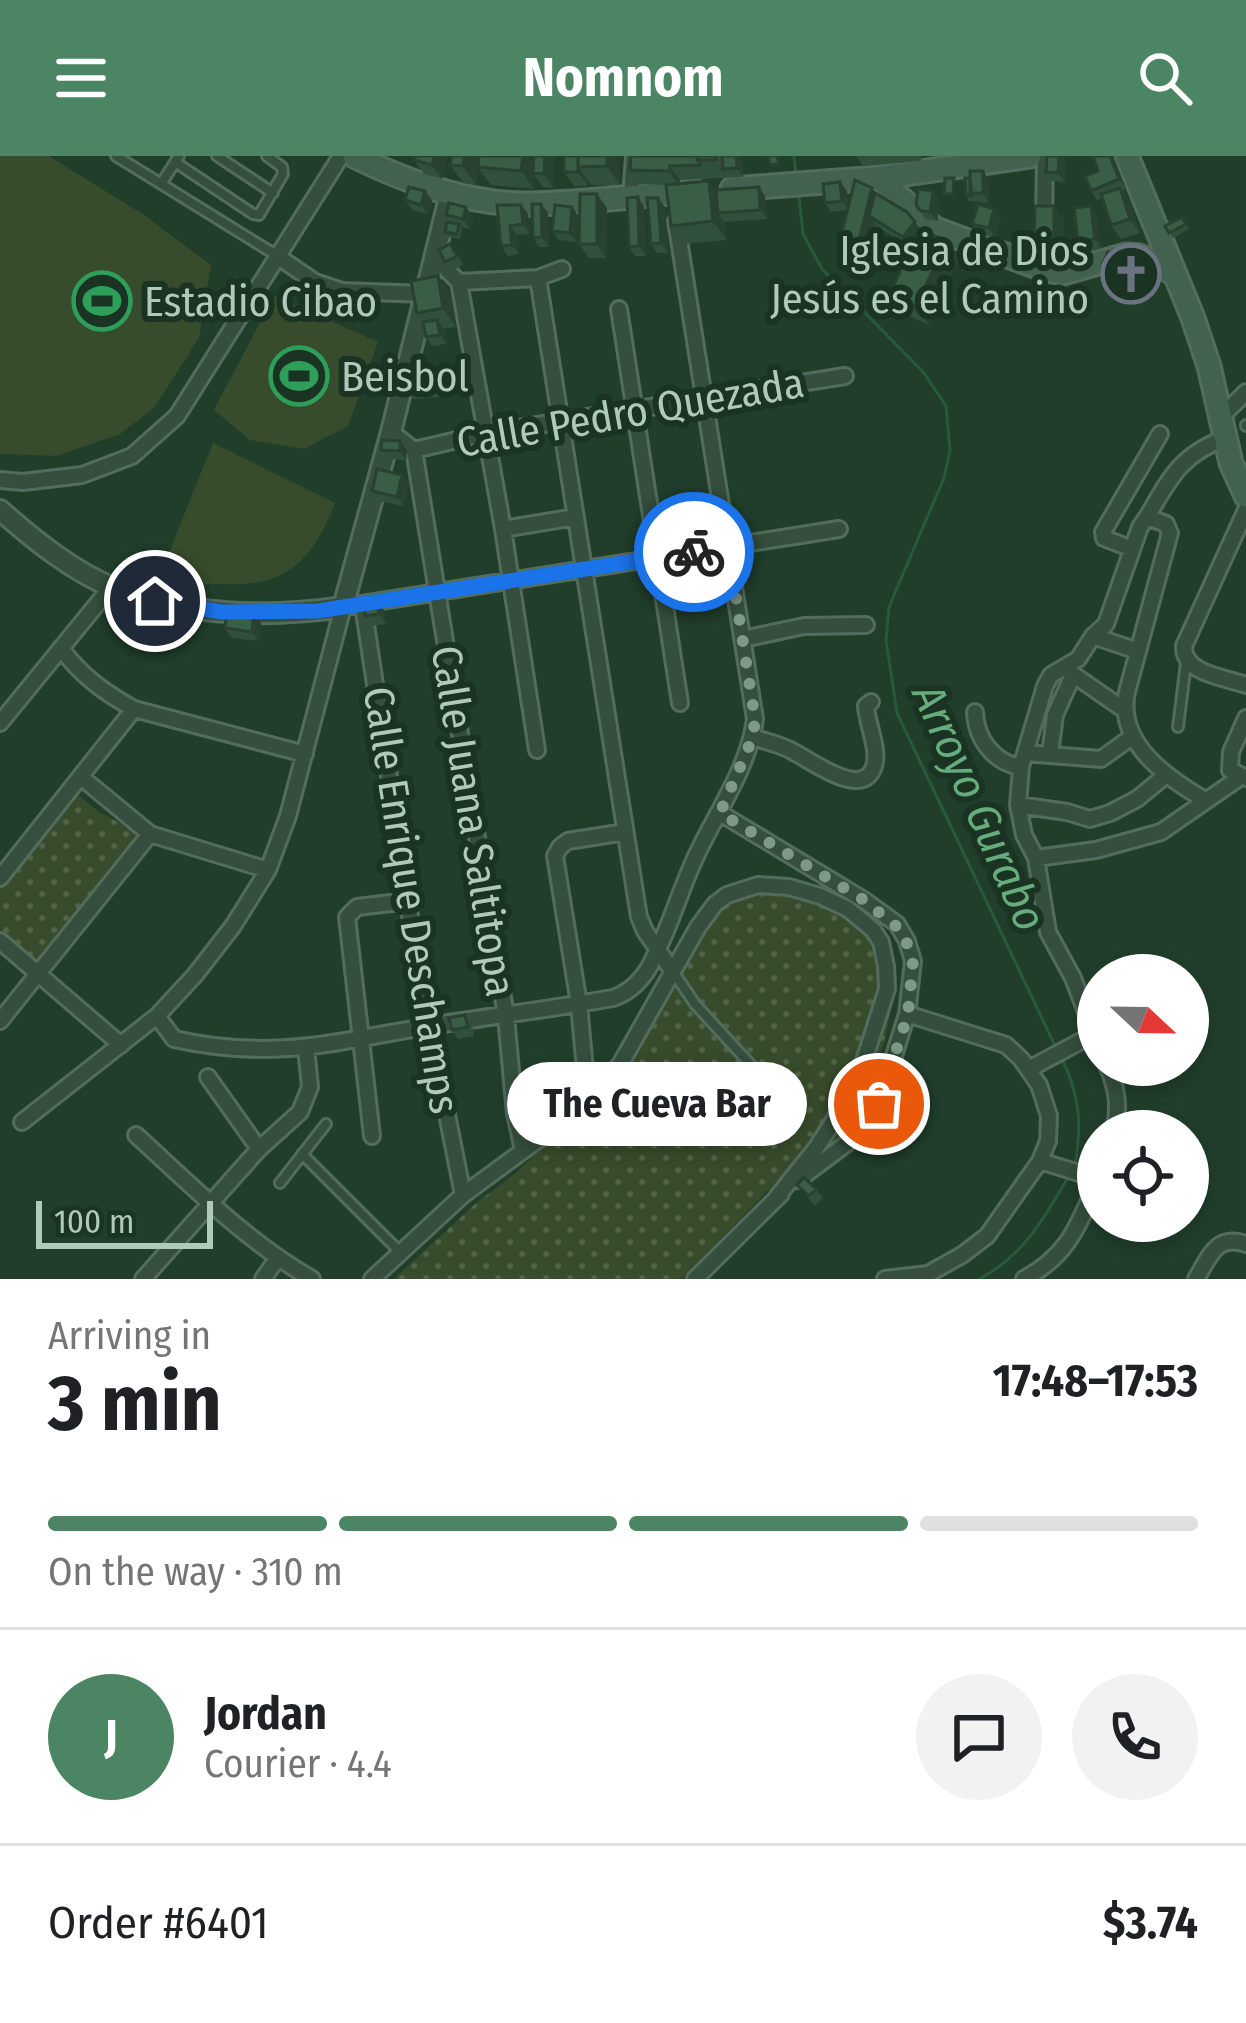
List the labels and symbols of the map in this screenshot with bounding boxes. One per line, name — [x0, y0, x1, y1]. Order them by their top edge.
place label: Iglesia de Dios Jesús es el Camino — [770, 226, 1089, 324]
church icon: Iglesia de Dios Jesús es el Camino — [1100, 243, 1162, 305]
sports icon: Estadio Cibao — [71, 270, 133, 332]
place label: Estadio Cibao — [144, 277, 377, 327]
sports icon: Beisbol — [268, 345, 330, 407]
place label: Beisbol — [341, 352, 469, 402]
street label: Calle Pedro Quezada — [453, 358, 808, 468]
courier — [634, 492, 754, 612]
pin — [104, 550, 206, 652]
street label: Calle Juana Saltitopa — [421, 642, 525, 1000]
water label: Arroyo Gurabo — [900, 674, 1058, 939]
street label: Calle Enrique Deschamps — [353, 683, 469, 1117]
north arrow — [1077, 954, 1209, 1086]
pin — [828, 1053, 930, 1155]
callout: The Cueva Bar — [507, 1062, 807, 1146]
scale bar — [36, 1195, 213, 1248]

